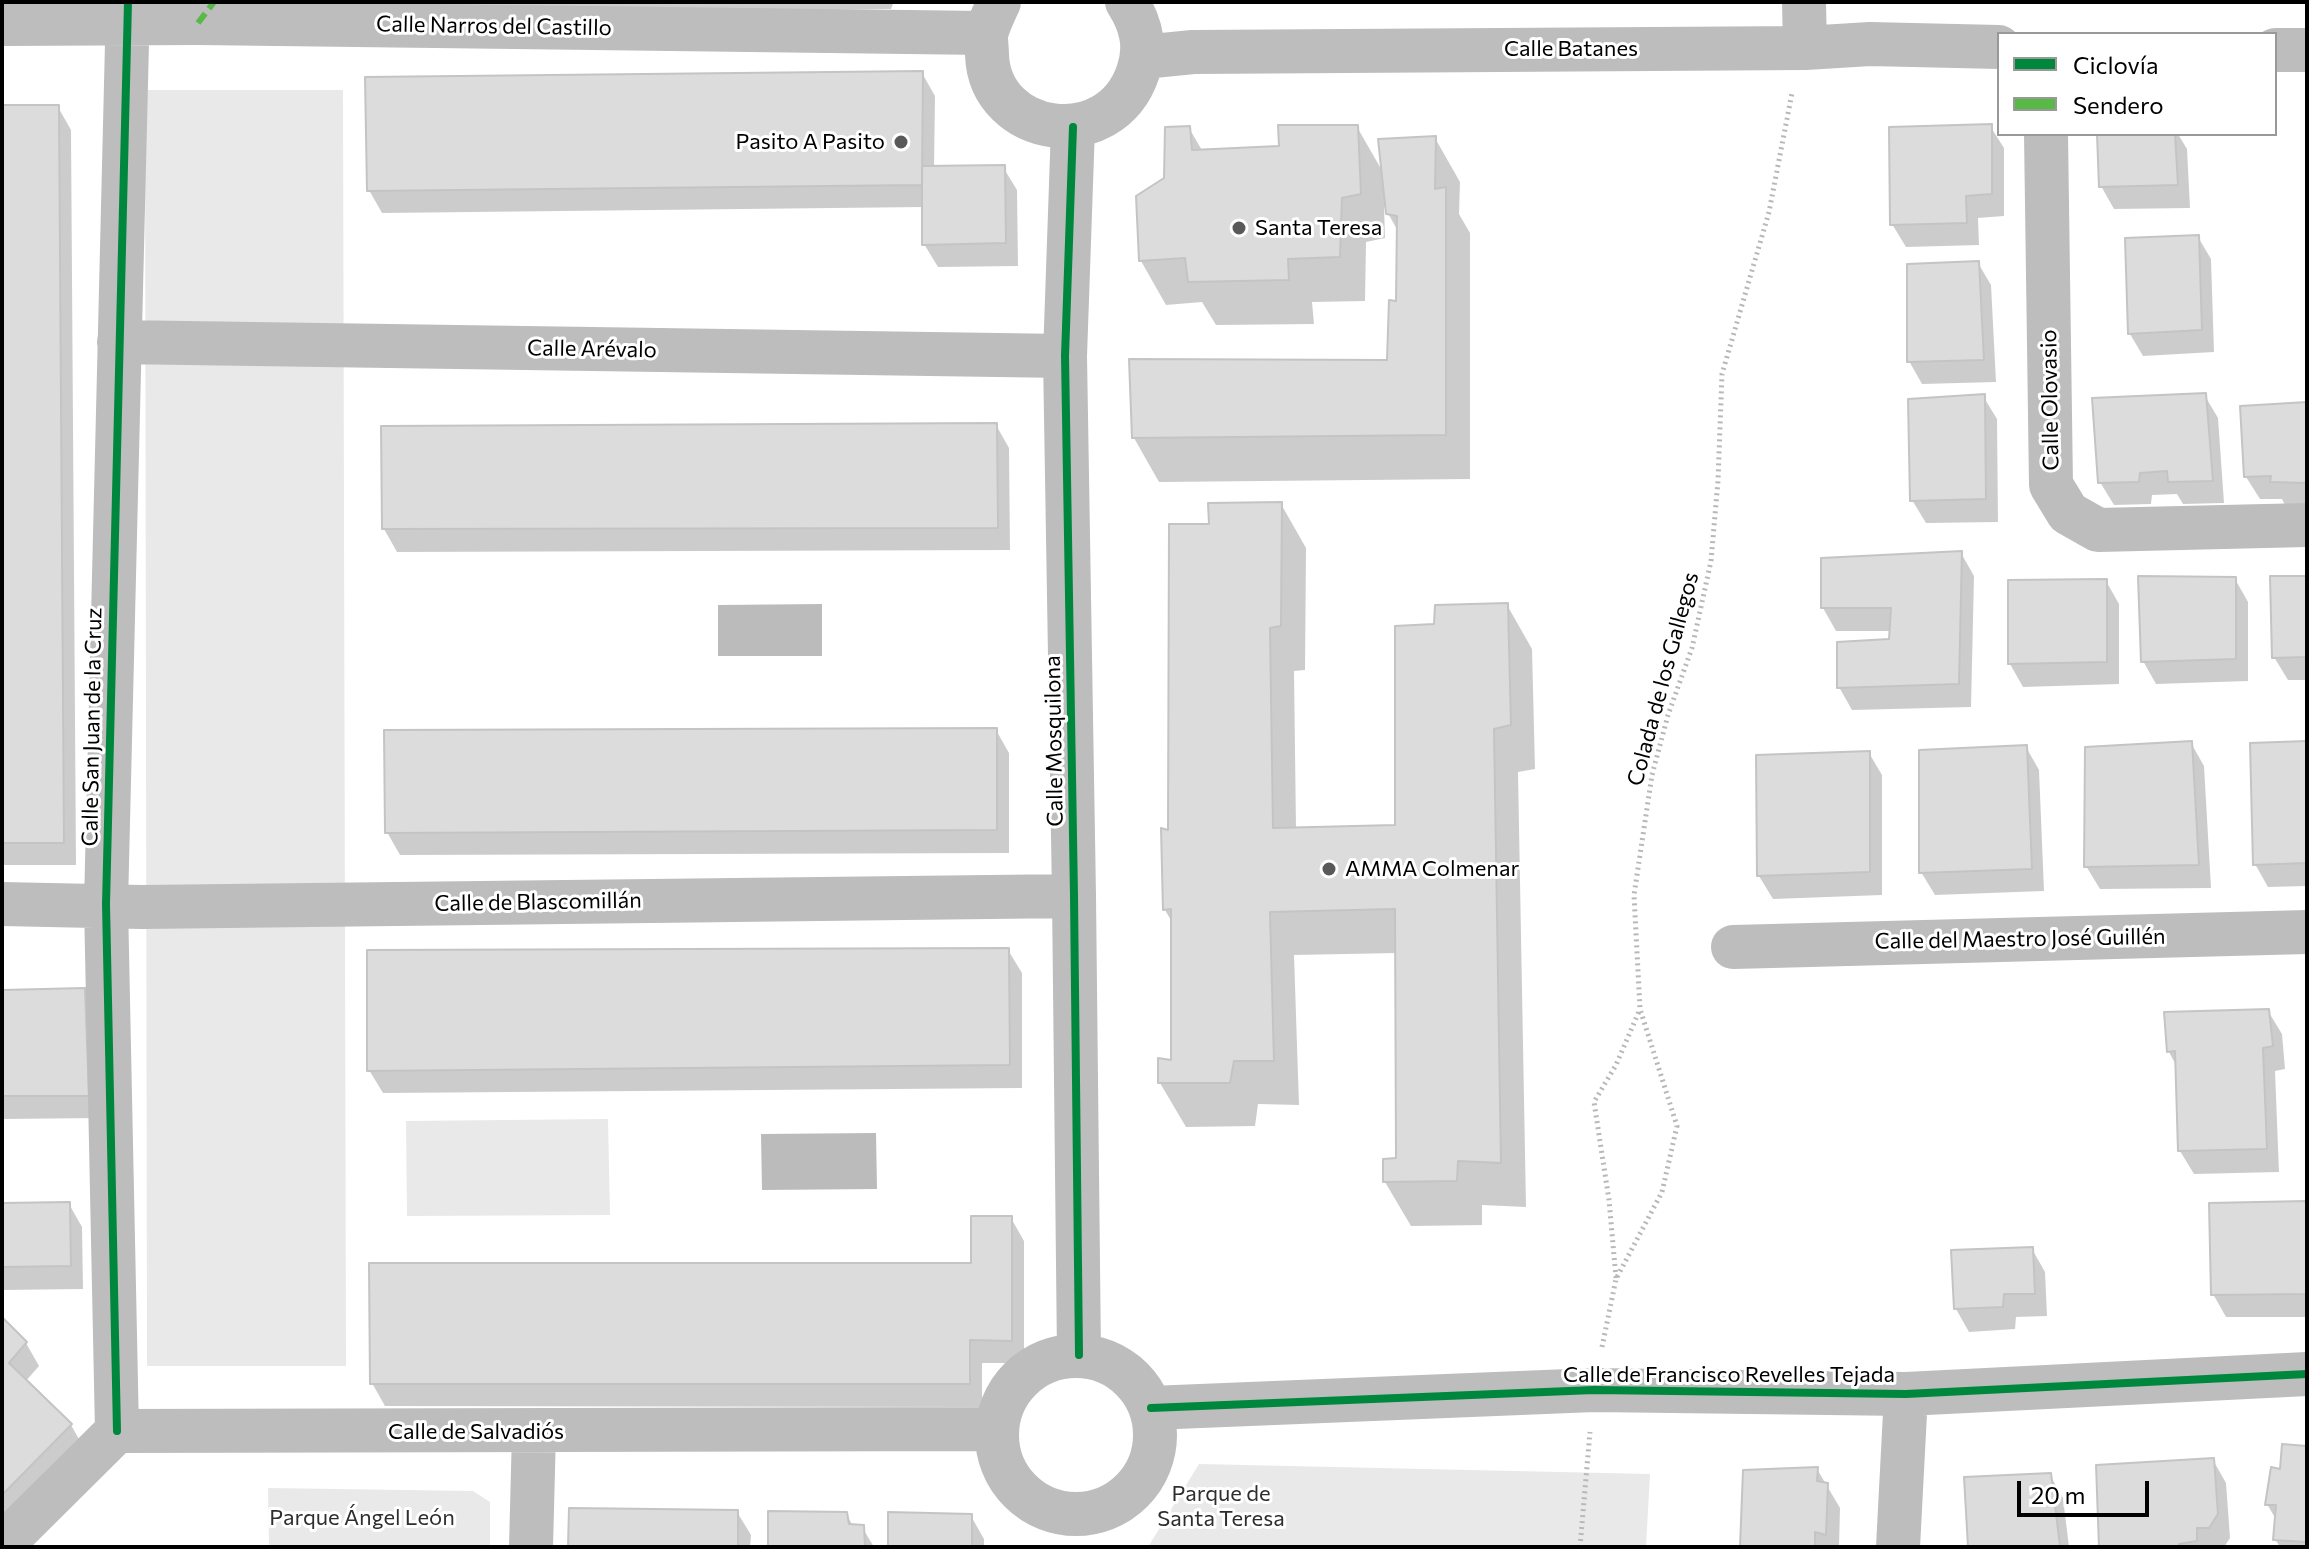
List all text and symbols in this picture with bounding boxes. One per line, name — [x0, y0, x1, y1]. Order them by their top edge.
street label: Calle Narros del Castillo — [376, 11, 612, 41]
legend — [1997, 32, 2277, 136]
street label: Calle Batanes — [1504, 36, 1638, 62]
text: Ciclovía — [2073, 50, 2159, 79]
text: Sendero — [2073, 90, 2164, 119]
place label: Pasito A Pasito — [735, 129, 885, 155]
marker: Pasito A Pasito — [892, 133, 910, 151]
place label: Santa Teresa — [1255, 215, 1382, 241]
marker: Santa Teresa — [1230, 219, 1248, 237]
street label: Calle Olovasio — [2036, 329, 2064, 471]
street label: Calle Arévalo — [527, 335, 657, 363]
street label: Colada de los Gallegos — [1622, 569, 1704, 789]
street label: Calle San Juan de la Cruz — [77, 607, 107, 847]
street label: Calle Mosquilona — [1039, 655, 1069, 827]
place label: AMMA Colmenar — [1345, 856, 1519, 882]
marker: AMMA Colmenar — [1320, 860, 1338, 878]
street label: Calle de Blascomillán — [434, 887, 642, 917]
street label: Calle del Maestro José Guillén — [1874, 923, 2166, 955]
street label: Calle de Francisco Revelles Tejada — [1563, 1362, 1895, 1388]
street label: Calle de Salvadiós — [388, 1419, 564, 1445]
scale bar — [2021, 1465, 2153, 1515]
text: 20 m — [2031, 1480, 2085, 1509]
park label: Parque de Santa Teresa — [1157, 1481, 1285, 1532]
park label: Parque Ángel León — [269, 1505, 455, 1531]

